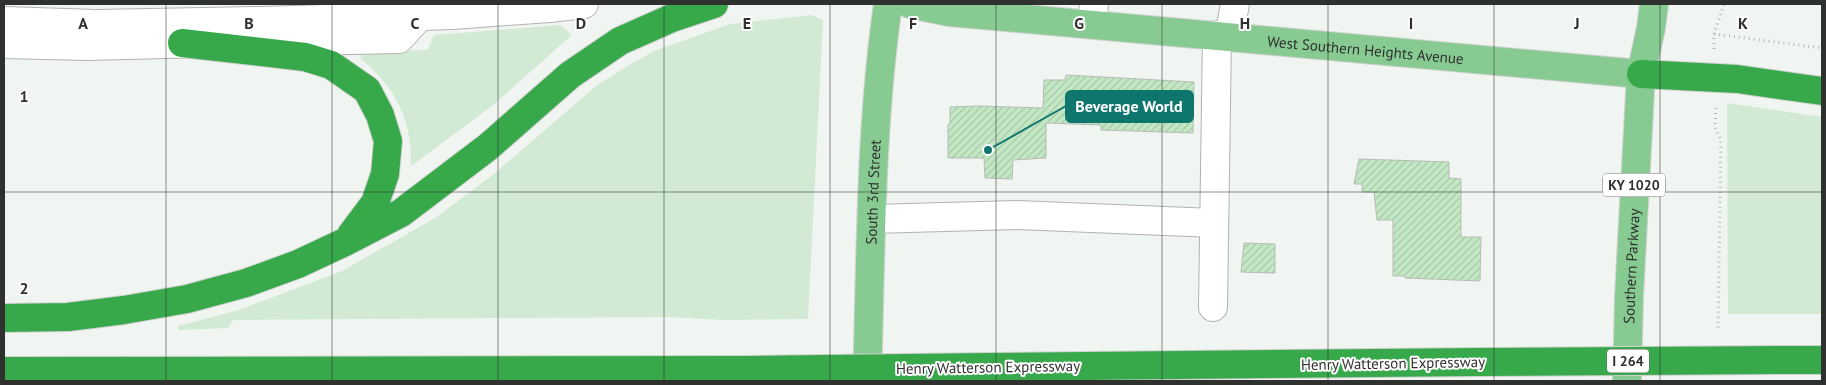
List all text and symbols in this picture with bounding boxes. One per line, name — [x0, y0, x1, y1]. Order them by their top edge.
text: A — [78, 13, 88, 33]
text: B — [244, 13, 254, 33]
text: C — [411, 13, 420, 33]
text: D — [576, 13, 586, 33]
text: E — [743, 13, 751, 33]
text: F — [909, 13, 917, 33]
text: G — [1074, 13, 1084, 33]
text: H — [1240, 13, 1250, 33]
text: I — [1409, 13, 1413, 33]
text: J — [1573, 13, 1580, 33]
text: K — [1738, 13, 1748, 33]
street label: West Southern Heights Avenue — [1266, 31, 1465, 68]
text: 1 — [19, 86, 29, 106]
callout: Beverage World — [1066, 91, 1193, 122]
text: Beverage World — [1075, 96, 1183, 116]
street label: South 3rd Street — [861, 139, 884, 245]
road number: KY 1020 — [1603, 174, 1665, 196]
street label: Southern Parkway — [1619, 208, 1643, 324]
text: 2 — [19, 278, 29, 298]
road number: I 264 — [1607, 350, 1649, 372]
street label: Henry Watterson Expressway — [1301, 352, 1485, 374]
street label: Henry Watterson Expressway — [896, 356, 1080, 378]

